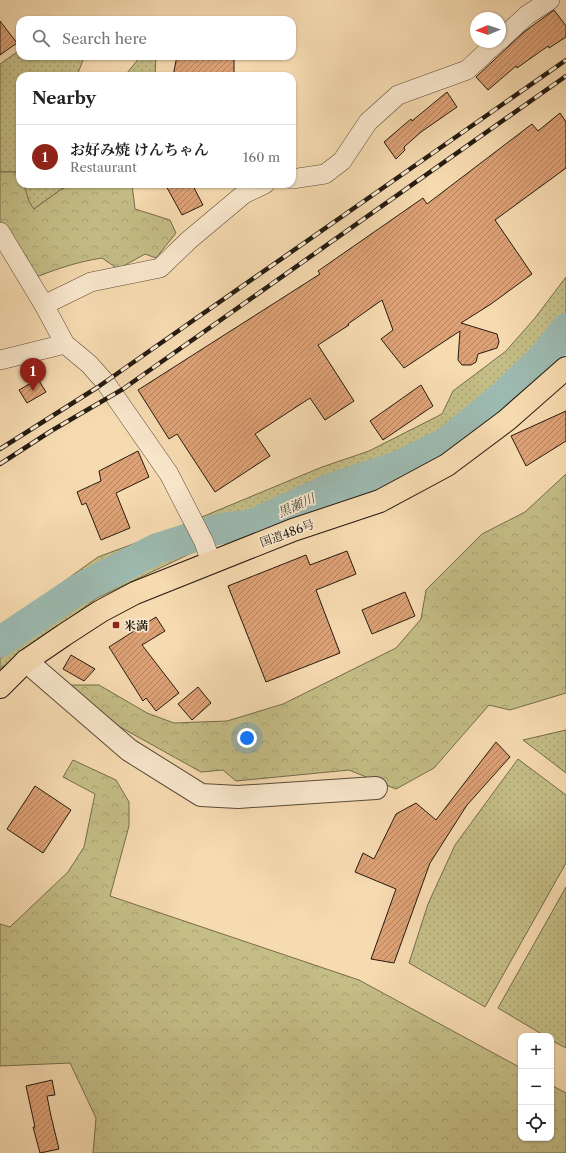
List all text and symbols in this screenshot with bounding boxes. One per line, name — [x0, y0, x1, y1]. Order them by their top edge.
north arrow — [470, 12, 506, 48]
search box — [16, 16, 296, 60]
icon: search — [30, 27, 52, 49]
text: Search here — [62, 29, 147, 48]
text: Nearby — [32, 88, 96, 108]
text: お好み焼 けんちゃん — [70, 140, 209, 159]
text: 1 — [42, 149, 48, 165]
text: 160 m — [243, 149, 280, 165]
text: Restaurant — [70, 159, 137, 175]
pin: 1 — [20, 358, 46, 391]
water label: 黒瀬川 — [275, 489, 319, 520]
street label: 国道486号 — [258, 516, 316, 550]
place label: 米満 — [124, 618, 148, 633]
marker: 米満 — [111, 620, 121, 630]
your location — [237, 728, 257, 748]
map controls — [518, 1033, 554, 1141]
button: + — [518, 1033, 554, 1069]
button: − — [518, 1069, 554, 1105]
button: locate — [518, 1105, 554, 1141]

